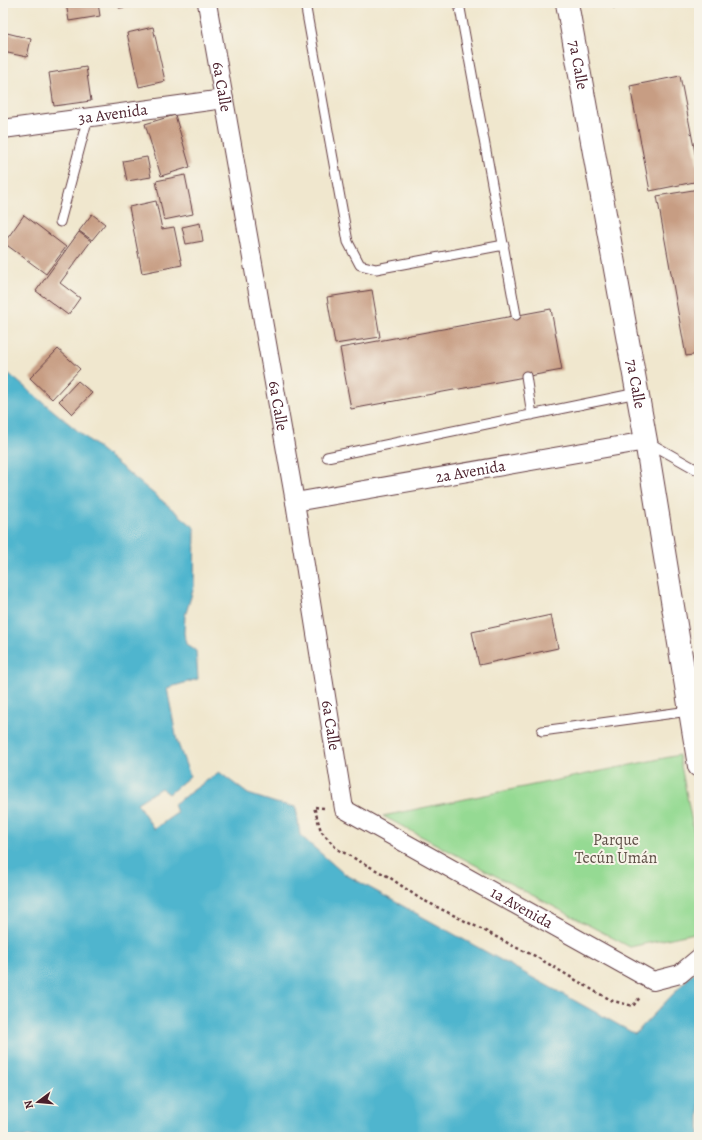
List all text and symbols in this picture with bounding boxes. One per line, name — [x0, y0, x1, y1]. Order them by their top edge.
street label: 7a Calle — [563, 39, 593, 91]
street label: 6a Calle — [207, 60, 237, 114]
street label: 3a Avenida — [77, 98, 150, 130]
street label: 7a Calle — [620, 357, 651, 410]
street label: 6a Calle — [263, 379, 293, 433]
street label: 2a Avenida — [434, 455, 508, 488]
street label: 6a Calle — [316, 699, 346, 752]
park label: Parque Tecún Umán — [575, 829, 657, 869]
street label: 1a Avenida — [486, 882, 558, 934]
north arrow — [18, 1082, 58, 1122]
text: N — [21, 1099, 37, 1111]

